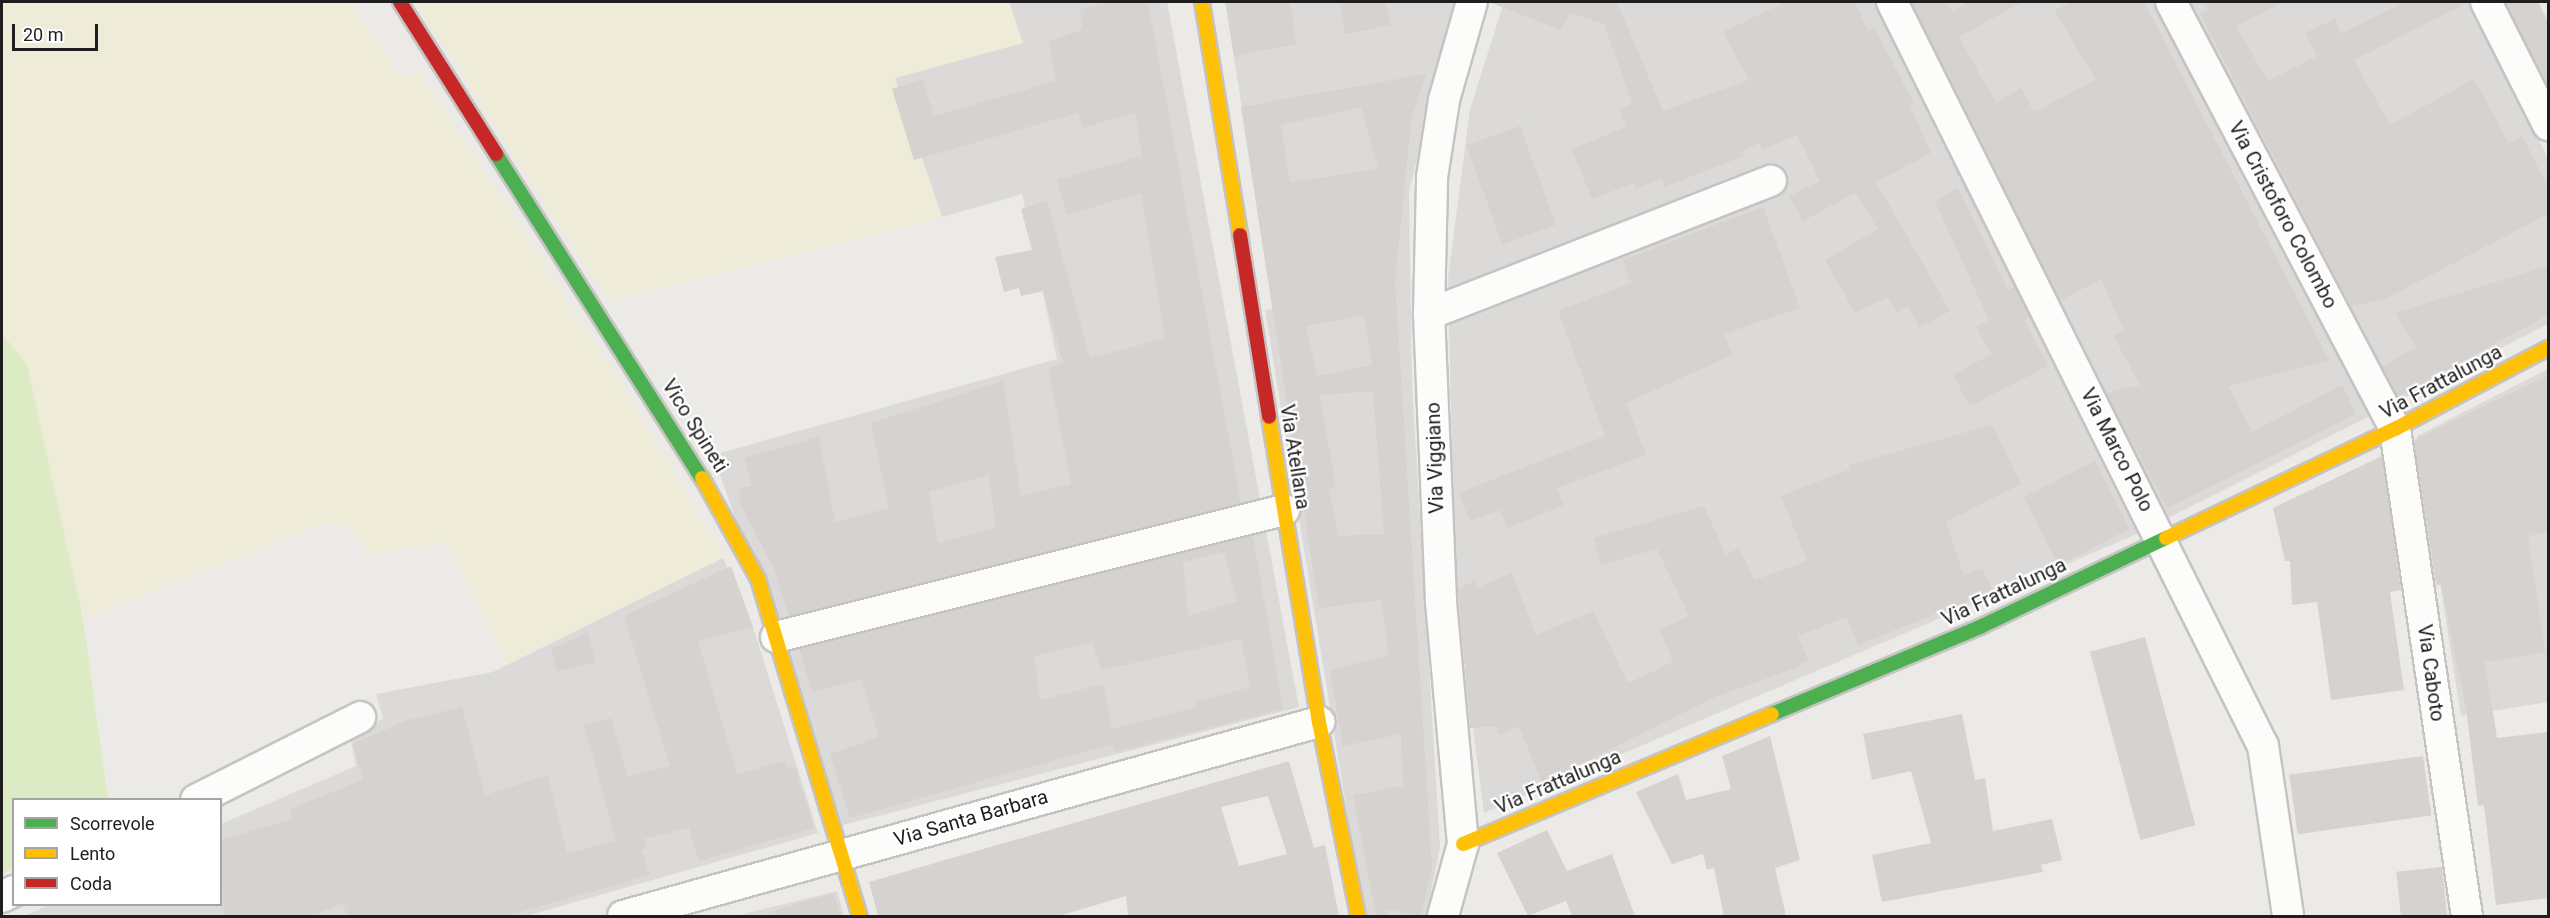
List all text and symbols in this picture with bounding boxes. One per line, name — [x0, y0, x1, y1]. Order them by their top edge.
scale bar — [15, 12, 100, 50]
text: 20 m — [23, 24, 63, 45]
street label: Via Cristoforo Colombo — [2223, 117, 2343, 313]
street label: Via Frattalunga — [2376, 340, 2506, 424]
street label: Vico Spineti — [657, 375, 733, 477]
street label: Via Marco Polo — [2076, 384, 2158, 516]
street label: Via Viggiano — [1421, 402, 1449, 514]
street label: Via Atellana — [1275, 403, 1315, 511]
street label: Via Frattalunga — [1938, 553, 2070, 631]
street label: Via Caboto — [2412, 623, 2450, 723]
street label: Via Frattalunga — [1491, 745, 1625, 819]
street label: Via Santa Barbara — [891, 785, 1051, 851]
legend — [12, 798, 222, 906]
text: Scorrevole — [70, 813, 155, 834]
text: Lento — [70, 843, 115, 864]
text: Coda — [70, 873, 112, 894]

